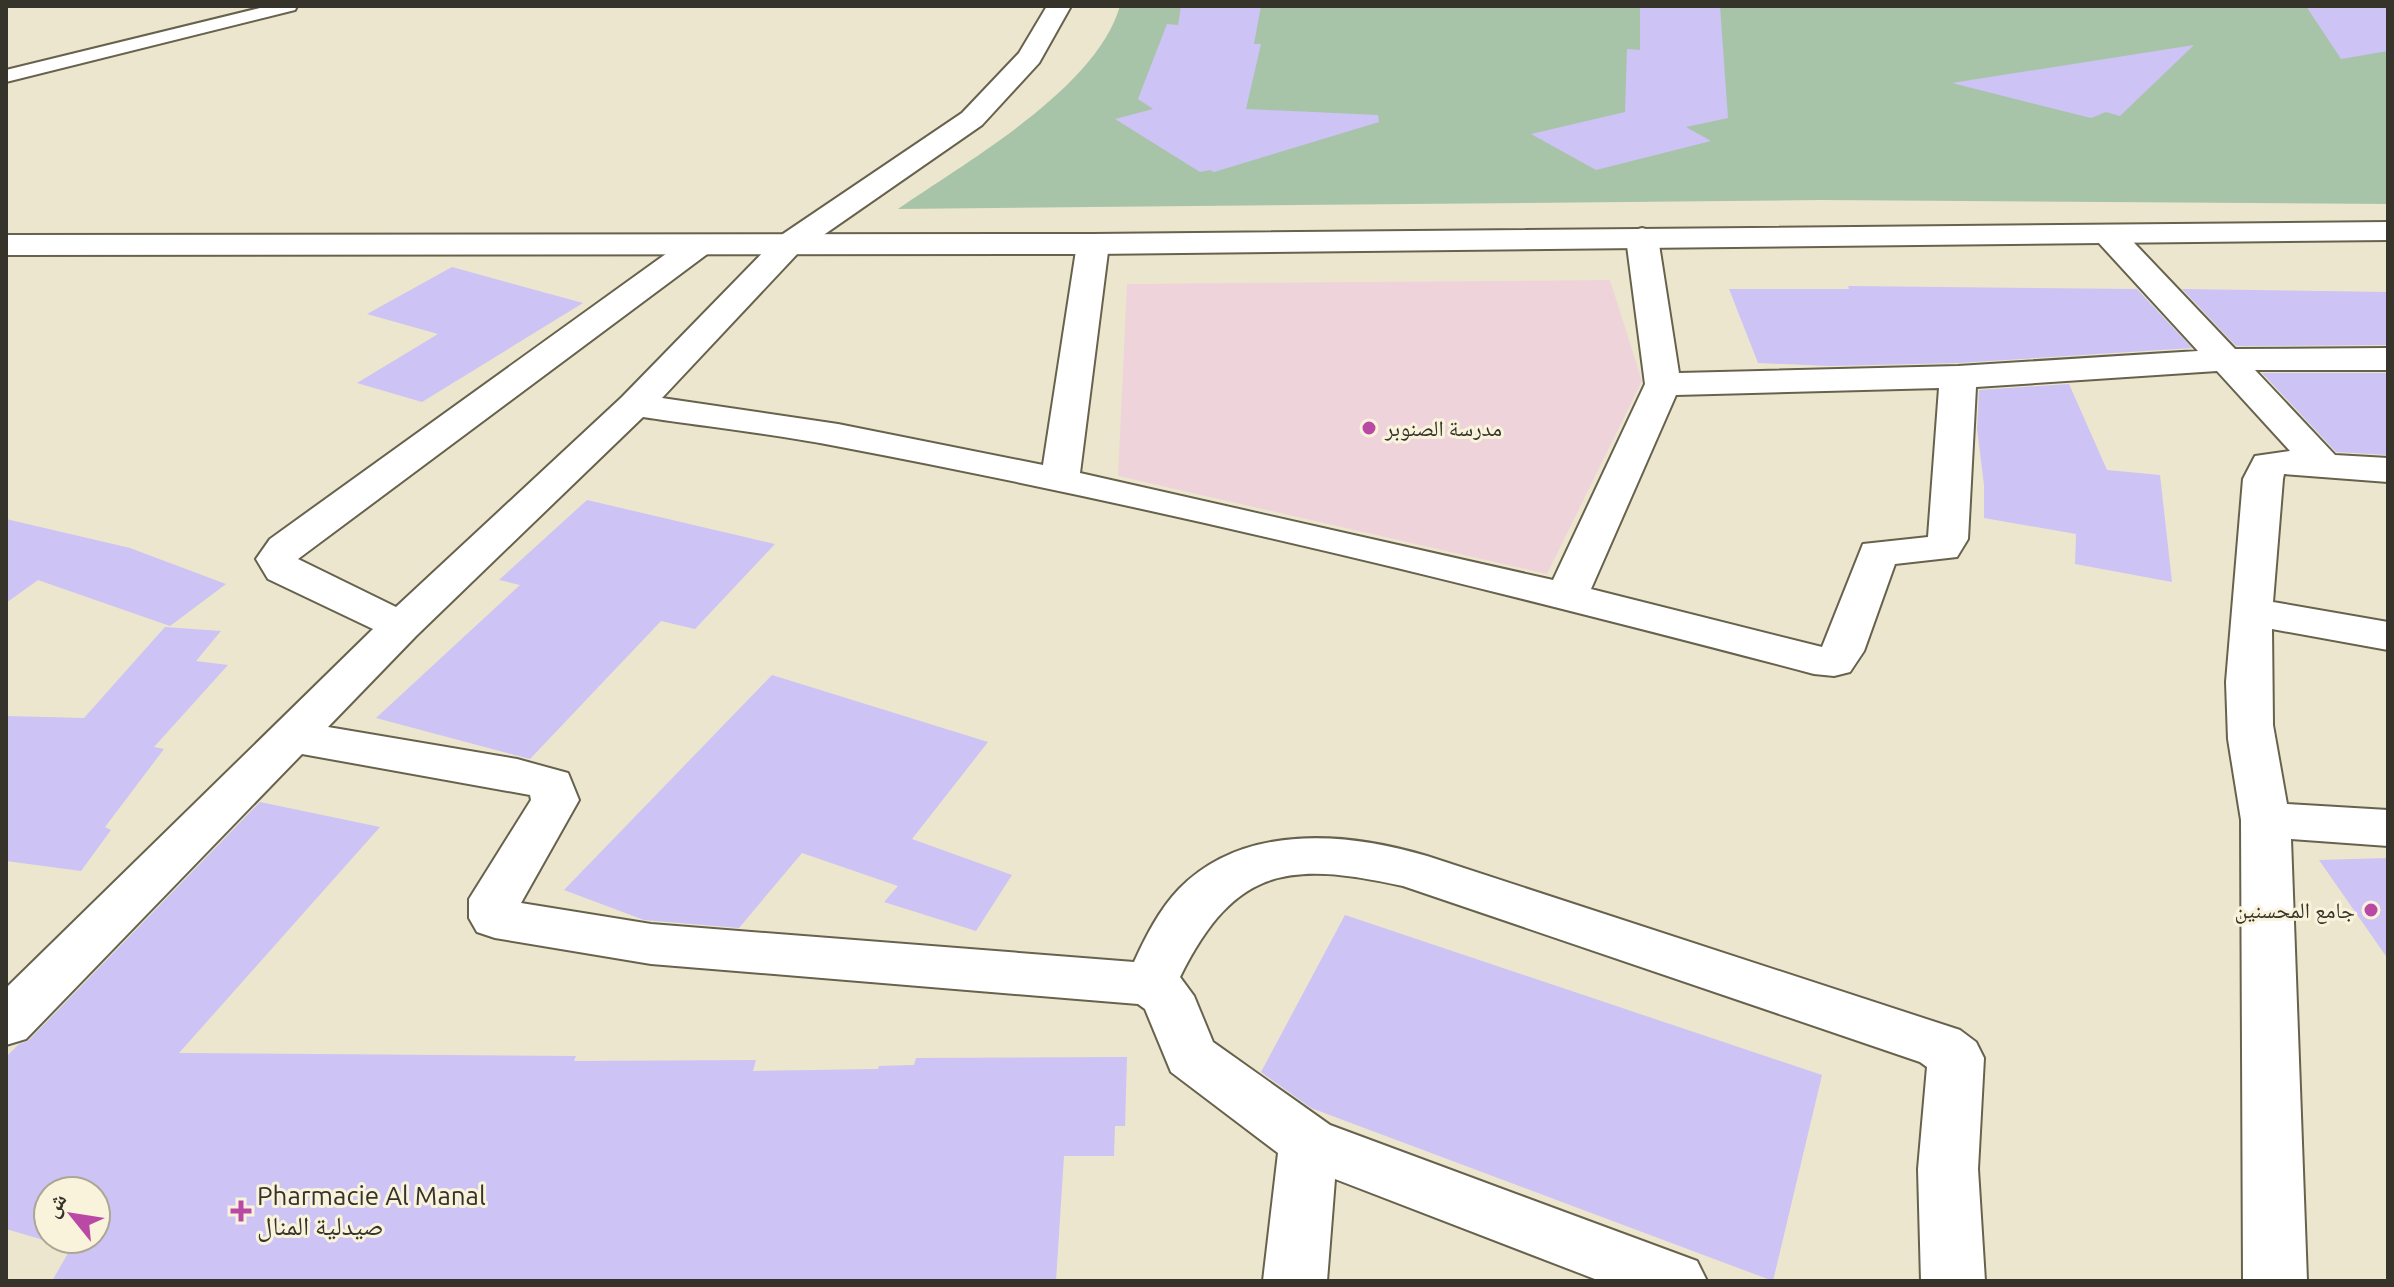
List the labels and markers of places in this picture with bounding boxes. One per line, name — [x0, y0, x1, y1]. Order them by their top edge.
place label: مدرسة الصنوبر — [1384, 415, 1502, 441]
marker: مدرسة الصنوبر — [1360, 419, 1378, 437]
place label: جامع المحسنين — [2234, 897, 2355, 924]
marker: جامع المحسنين — [2362, 901, 2380, 919]
place label: Pharmacie Al Manal صيدلية المنال — [257, 1181, 486, 1242]
marker: Pharmacie Al Manal صيدلية المنال — [232, 1202, 250, 1220]

